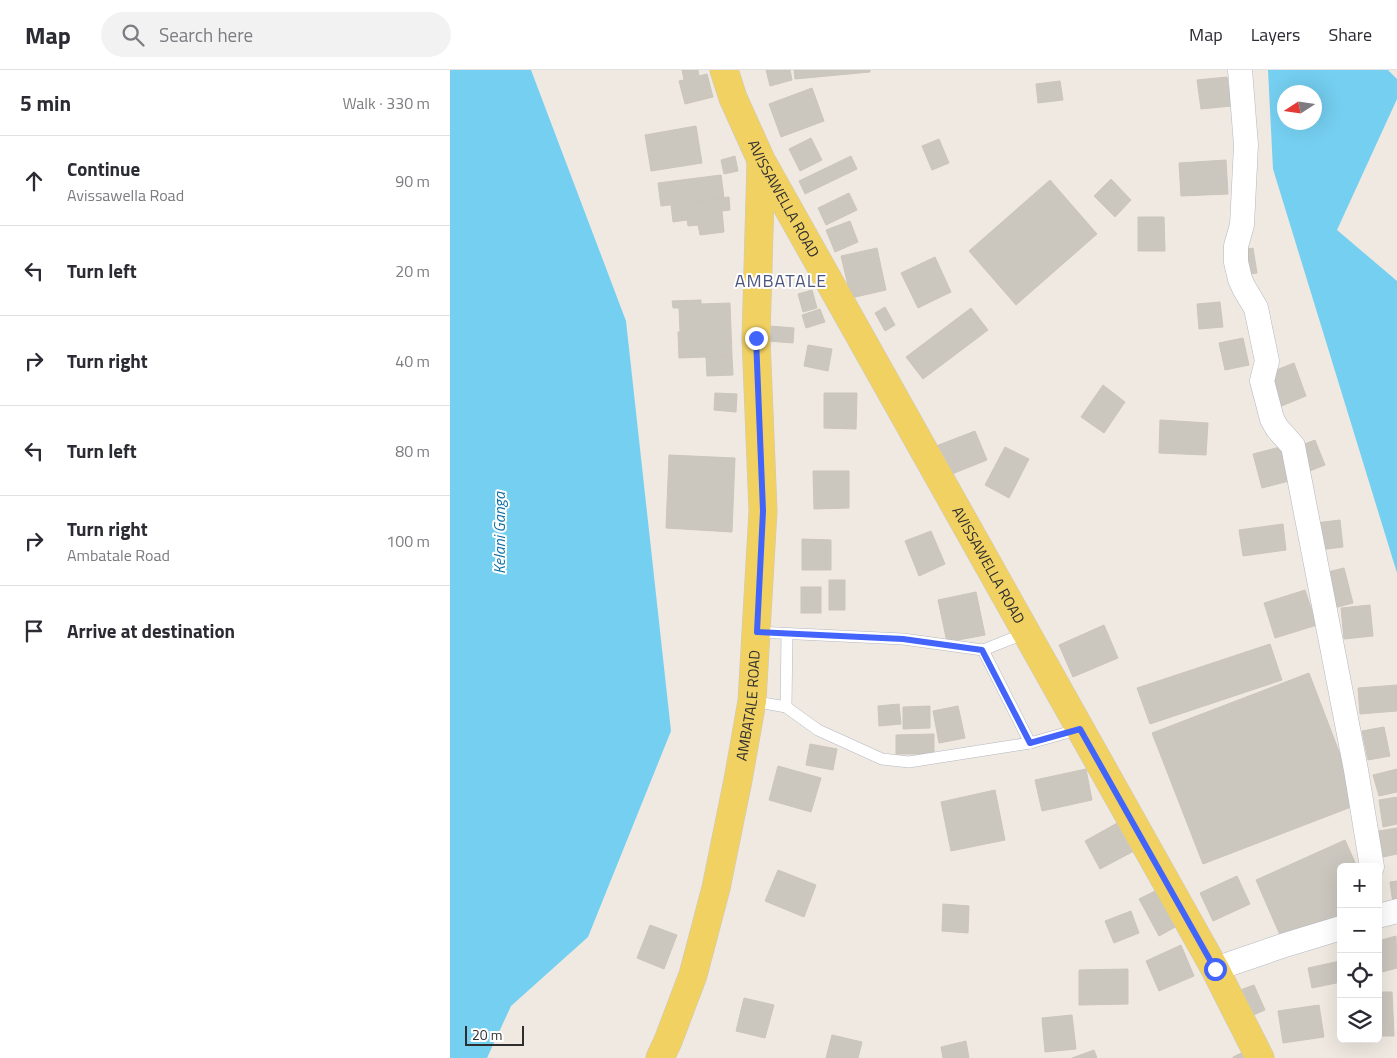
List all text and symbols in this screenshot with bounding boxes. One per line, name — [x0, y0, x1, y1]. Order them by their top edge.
search box — [101, 12, 451, 57]
text: Map — [25, 17, 71, 53]
text: Search here — [159, 20, 253, 49]
icon: search — [119, 21, 147, 49]
text: Map — [1189, 21, 1223, 48]
text: Layers — [1251, 21, 1300, 48]
text: Share — [1328, 21, 1372, 48]
north arrow — [1277, 85, 1322, 130]
text: 5 min — [20, 87, 71, 119]
text: Walk · 330 m — [342, 91, 430, 115]
street label: AVISSAWELLA ROAD — [742, 136, 825, 262]
text: Continue — [67, 154, 140, 183]
icon: ahead — [20, 167, 48, 195]
text: 90 m — [395, 169, 430, 193]
text: Avissawella Road — [67, 183, 184, 207]
text: Turn left — [67, 256, 137, 285]
icon: left — [20, 257, 48, 285]
text: 20 m — [395, 259, 430, 283]
district label: AMBATALE — [735, 267, 827, 294]
route end — [745, 327, 768, 350]
text: Turn right — [67, 346, 148, 375]
icon: right — [20, 347, 48, 375]
text: 40 m — [395, 349, 430, 373]
text: Turn left — [67, 436, 137, 465]
icon: left — [20, 437, 48, 465]
text: 80 m — [395, 439, 430, 463]
water label: Kelani Ganga — [487, 491, 511, 574]
street label: AVISSAWELLA ROAD — [947, 502, 1031, 628]
text: Turn right — [67, 514, 148, 543]
icon: right — [20, 527, 48, 555]
text: 100 m — [386, 529, 430, 553]
text: Ambatale Road — [67, 543, 170, 567]
text: Arrive at destination — [67, 616, 235, 645]
icon: arrive — [20, 617, 48, 645]
street label: AMBATALE ROAD — [730, 649, 766, 763]
map controls — [1337, 863, 1382, 1043]
button: + — [1337, 863, 1382, 908]
button: − — [1337, 908, 1382, 953]
button: locate — [1337, 953, 1382, 998]
route start — [1204, 958, 1227, 981]
button: layers — [1337, 998, 1382, 1043]
scale bar — [465, 1023, 524, 1046]
text: 20 m — [472, 1024, 502, 1045]

